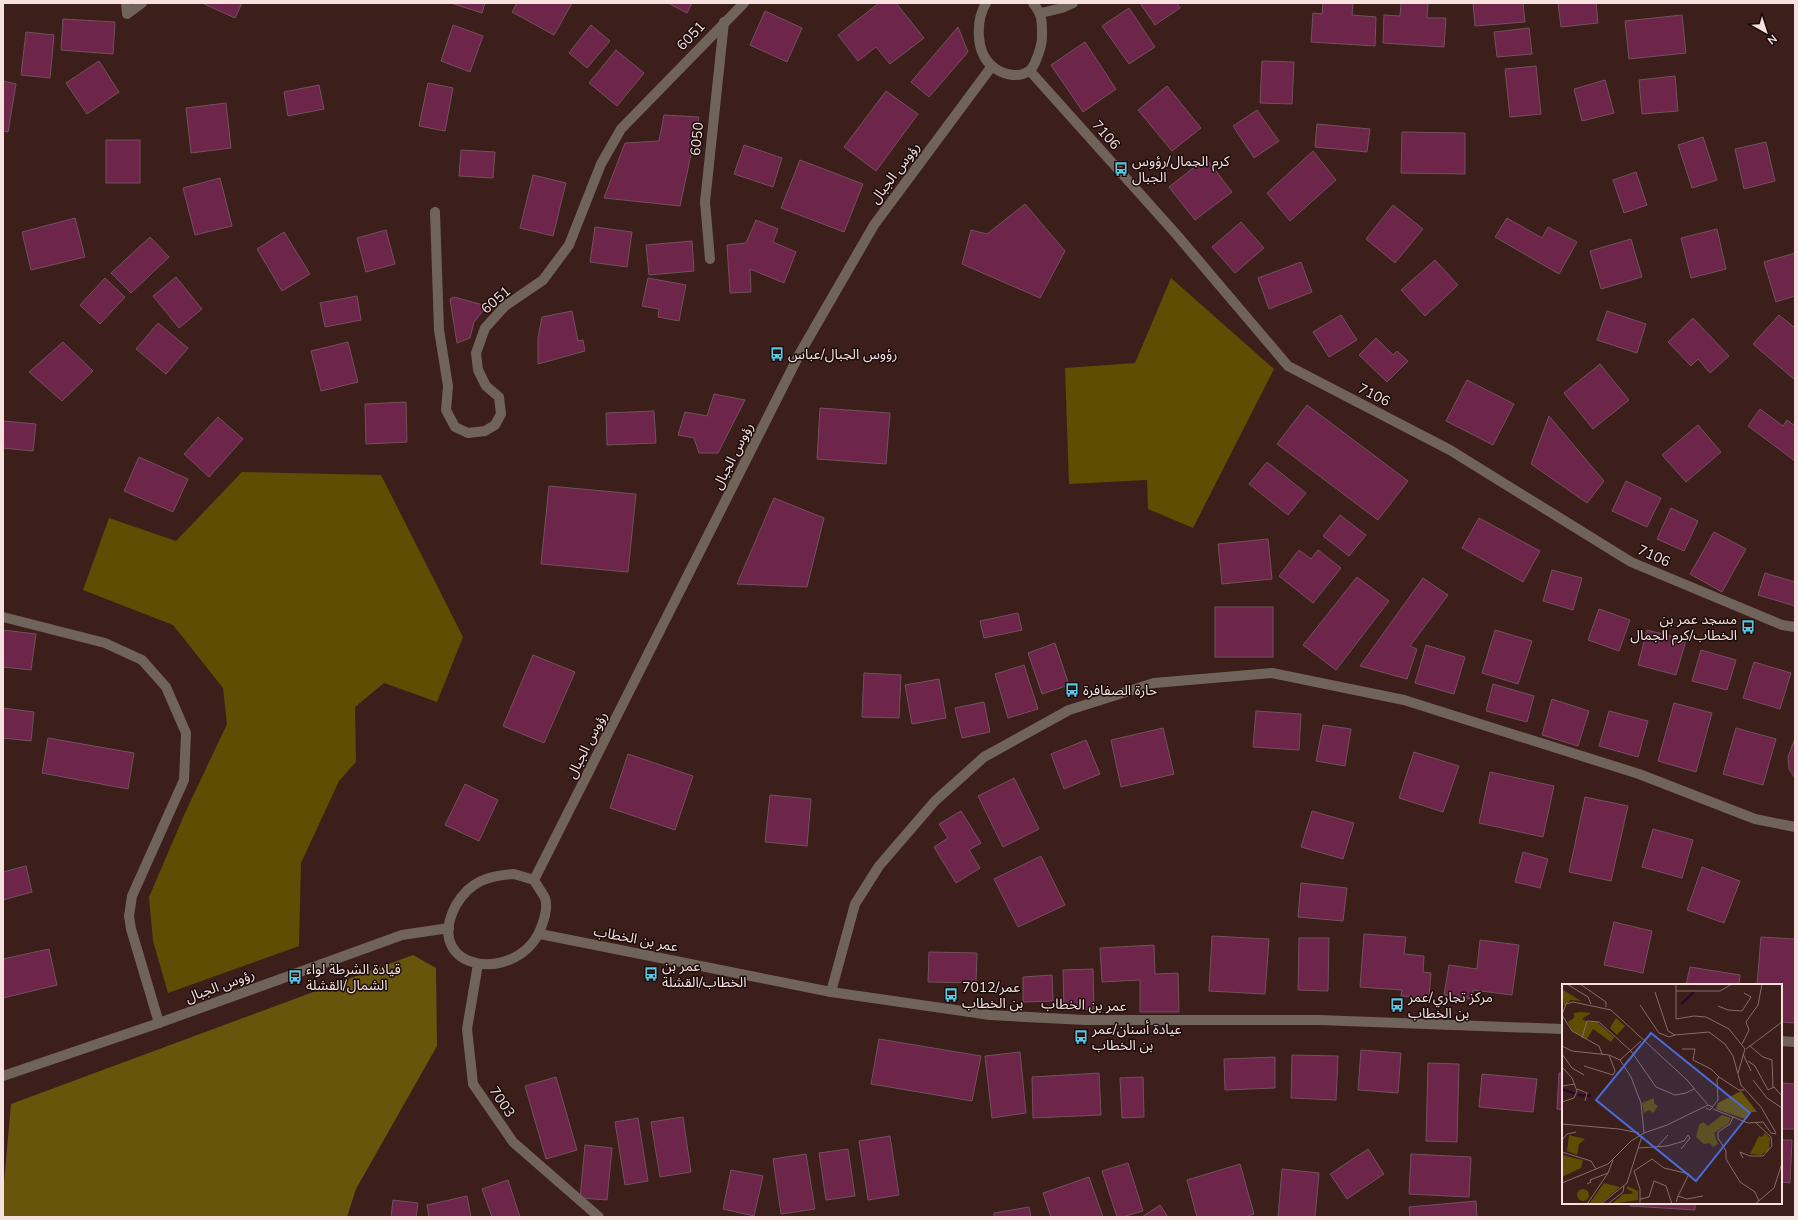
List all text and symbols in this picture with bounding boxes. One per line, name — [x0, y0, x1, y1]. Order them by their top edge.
north arrow — [1746, 12, 1786, 52]
street label: 6051 — [672, 17, 710, 55]
text: N — [1764, 31, 1780, 48]
street label: 7106 — [1088, 116, 1124, 154]
street label: 6050 — [686, 121, 708, 157]
street label: رؤوس الجبال — [866, 138, 924, 208]
place label: كرم الجمال/رؤوس الجبال — [1132, 152, 1230, 187]
bus stop icon: كرم الجمال/رؤوس الجبال — [1113, 161, 1129, 177]
street label: 6051 — [477, 282, 515, 318]
place label: رؤوس الجبال/عباس — [788, 345, 897, 364]
bus stop icon: رؤوس الجبال/عباس — [769, 346, 785, 362]
street label: 7106 — [1355, 379, 1393, 411]
street label: رؤوس الجبال — [708, 419, 758, 493]
street label: 7106 — [1635, 540, 1673, 572]
place label: مسجد عمر بن الخطاب/كرم الجمال — [1630, 610, 1737, 646]
bus stop icon: مسجد عمر بن الخطاب/كرم الجمال — [1740, 619, 1756, 635]
place label: حارة الصفافرة — [1083, 681, 1157, 700]
bus stop icon: حارة الصفافرة — [1064, 682, 1080, 698]
street label: رؤوس الجبال — [562, 708, 612, 782]
street label: عمر بن الخطاب — [592, 922, 680, 956]
place label: عمر بن الخطاب/القشلة — [662, 957, 747, 992]
place label: قيادة الشرطة لواء الشمال/القشلة — [306, 960, 401, 995]
street label: رؤوس الجبال — [183, 965, 257, 1007]
bus stop icon: عمر بن الخطاب/القشلة — [643, 966, 659, 982]
bus stop icon: قيادة الشرطة لواء الشمال/القشلة — [287, 969, 303, 985]
place label: 7012/عمر بن الخطاب — [962, 978, 1024, 1013]
inset map — [1562, 984, 1782, 1204]
bus stop icon: 7012/عمر بن الخطاب — [943, 987, 959, 1003]
place label: مركز تجاري/عمر بن الخطاب — [1407, 988, 1493, 1023]
street label: عمر بن الخطاب — [1041, 994, 1127, 1016]
bus stop icon: مركز تجاري/عمر بن الخطاب — [1389, 997, 1405, 1013]
place label: عيادة أسنان/عمر بن الخطاب — [1091, 1020, 1182, 1055]
bus stop icon: عيادة أسنان/عمر بن الخطاب — [1073, 1029, 1089, 1045]
street label: 7003 — [485, 1083, 519, 1121]

